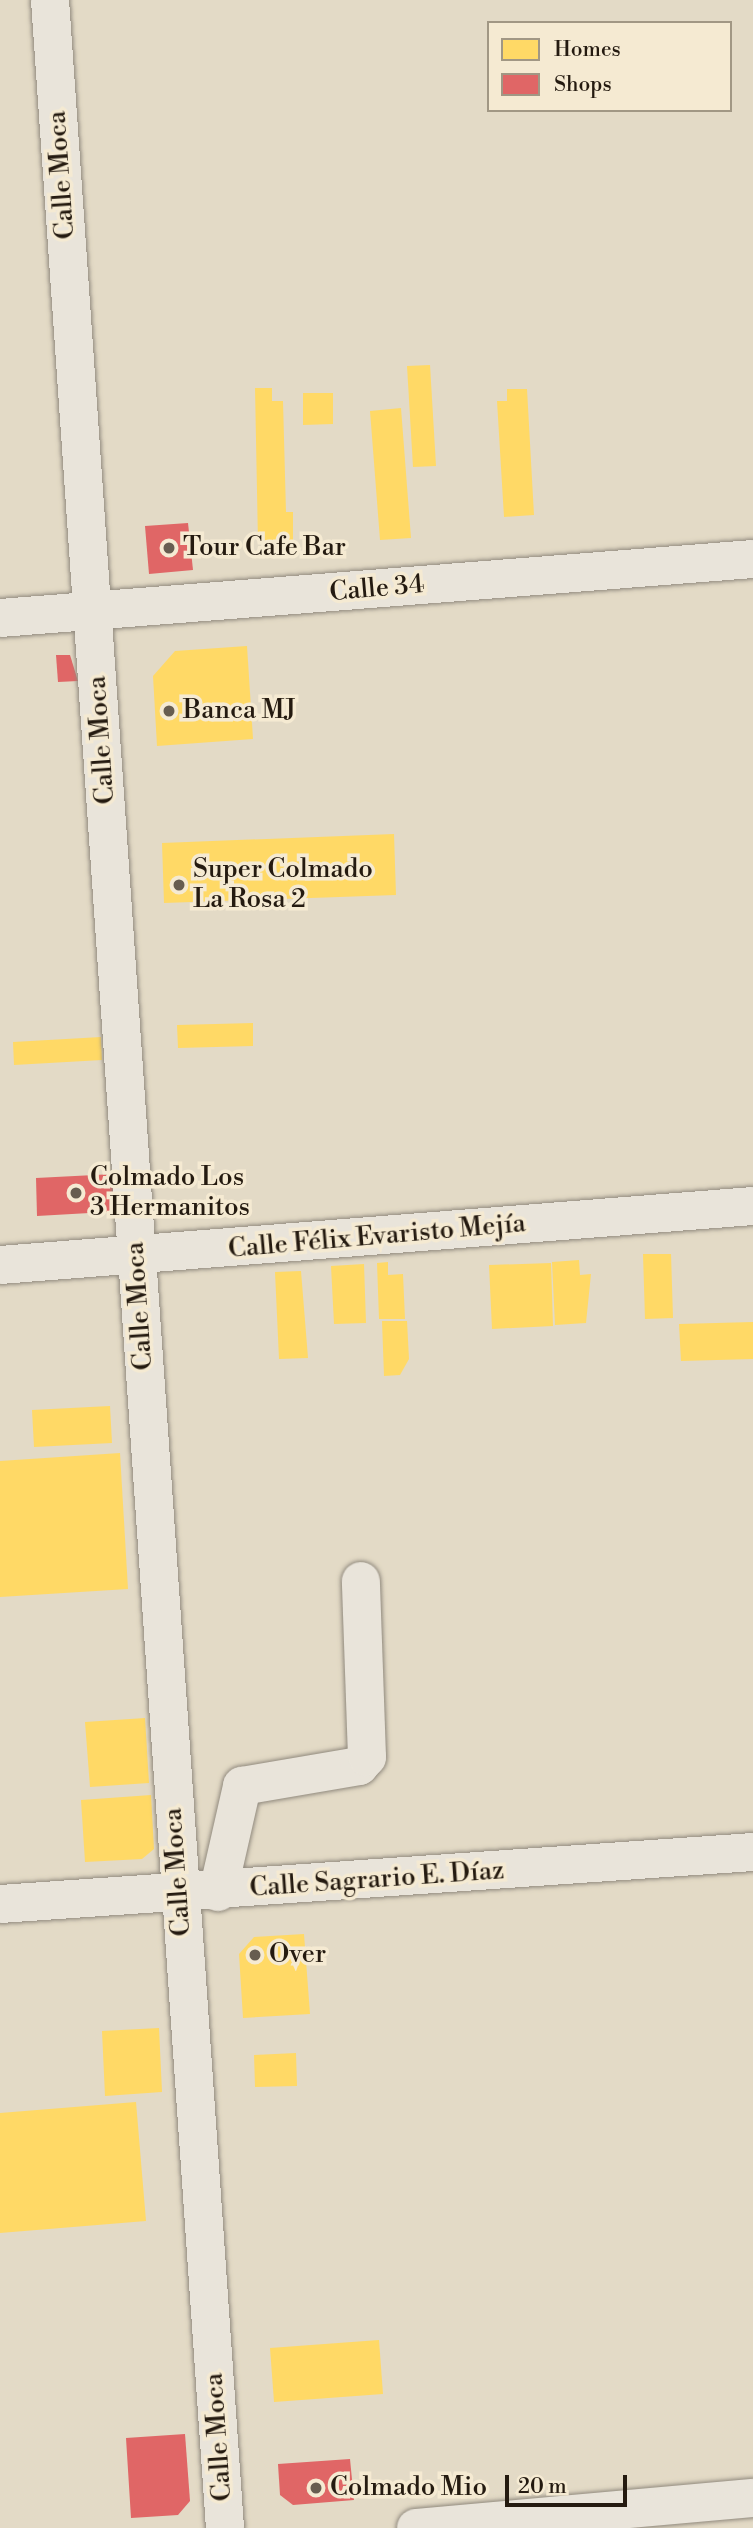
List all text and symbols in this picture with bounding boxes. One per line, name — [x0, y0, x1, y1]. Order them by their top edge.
legend — [487, 21, 732, 112]
text: Homes — [554, 37, 621, 63]
text: Shops — [554, 72, 612, 98]
street label: Calle Moca — [42, 110, 82, 240]
place label: Tour Cafe Bar — [183, 532, 346, 564]
marker: Tour Cafe Bar — [161, 540, 177, 556]
street label: Calle 34 — [328, 569, 426, 609]
street label: Calle Moca — [82, 675, 122, 805]
place label: Banca MJ — [183, 695, 297, 727]
marker: Banca MJ — [161, 703, 177, 719]
place label: Super Colmado La Rosa 2 — [193, 854, 373, 916]
marker: Super Colmado La Rosa 2 — [171, 877, 187, 893]
place label: Colmado Los 3 Hermanitos — [90, 1162, 250, 1224]
marker: Colmado Los 3 Hermanitos — [68, 1185, 84, 1201]
street label: Calle Félix Evaristo Mejía — [227, 1208, 527, 1266]
street label: Calle Moca — [120, 1241, 160, 1371]
street label: Calle Moca — [158, 1807, 198, 1937]
street label: Calle Sagrario E. Díaz — [249, 1856, 505, 1904]
place label: Over — [269, 1939, 326, 1971]
marker: Over — [247, 1947, 263, 1963]
street label: Calle Moca — [199, 2372, 239, 2502]
scale bar — [508, 2462, 630, 2506]
place label: Colmado Mio — [330, 2472, 487, 2504]
text: 20 m — [518, 2474, 567, 2500]
marker: Colmado Mio — [308, 2480, 324, 2496]

